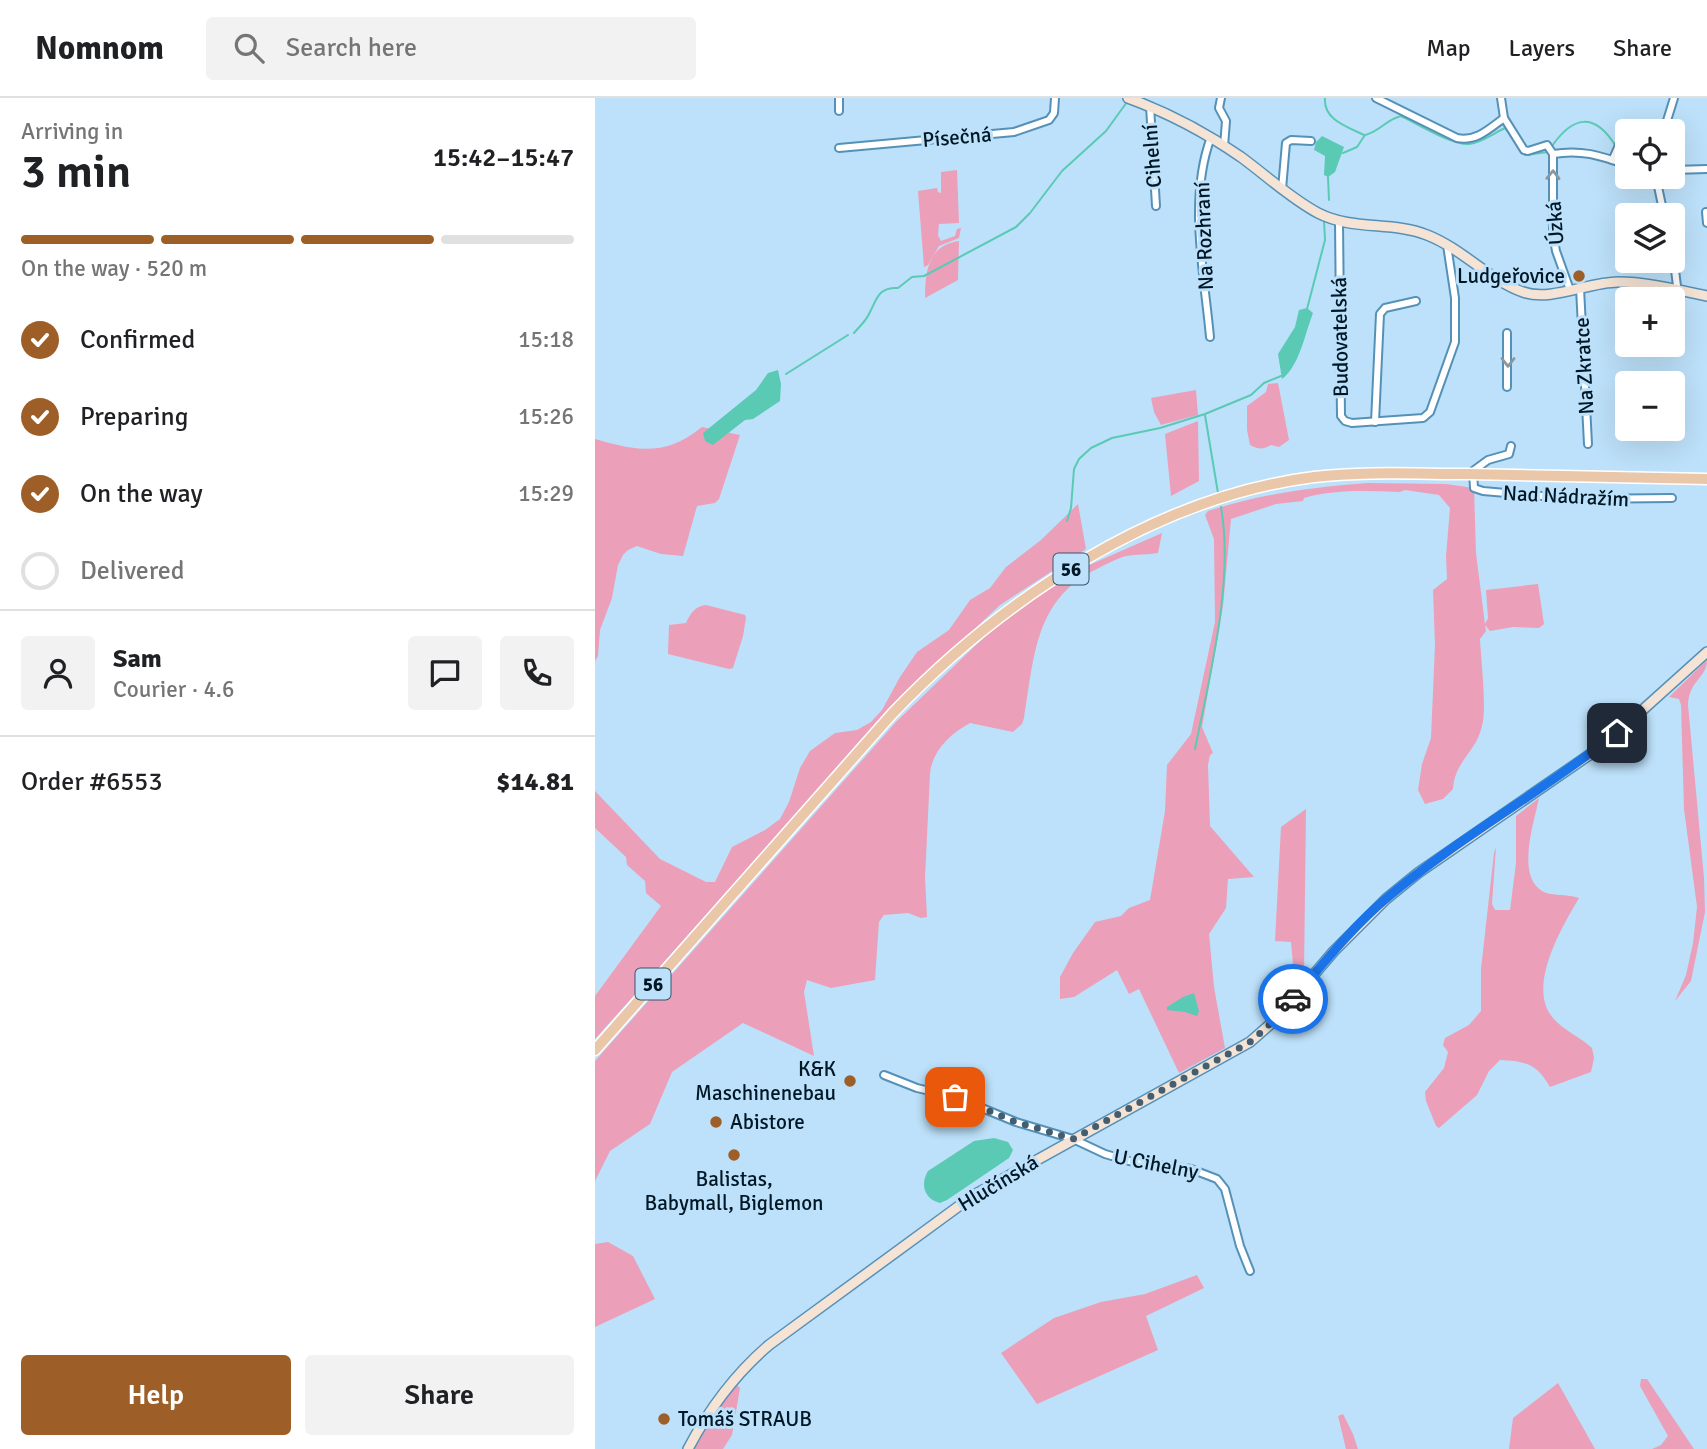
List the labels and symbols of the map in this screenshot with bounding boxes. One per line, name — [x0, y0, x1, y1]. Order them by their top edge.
street label: Písečná — [921, 121, 993, 153]
street label: Cihelní — [1137, 123, 1167, 189]
one-way arrow — [1545, 170, 1561, 180]
street label: Na Rozhraní — [1189, 181, 1219, 291]
street label: Úzká — [1540, 200, 1570, 246]
place label: Ludgeřovice — [1457, 263, 1565, 289]
marker: Ludgeřovice — [1571, 268, 1587, 284]
street label: Budovatelská — [1326, 277, 1354, 397]
street label: Na Zkratce — [1568, 317, 1600, 415]
one-way arrow — [1500, 358, 1516, 368]
street label: Nad Nádražím — [1502, 480, 1630, 512]
road number: 56 — [1053, 554, 1089, 584]
pin — [1587, 703, 1647, 763]
courier — [1258, 964, 1328, 1034]
road number: 56 — [636, 968, 671, 1000]
place label: K&K Maschinenebau — [695, 1056, 836, 1106]
pin — [925, 1067, 985, 1127]
marker: K&K Maschinenebau — [842, 1073, 858, 1089]
place label: Abistore — [730, 1109, 805, 1135]
marker: Abistore — [708, 1114, 724, 1130]
street label: U Cihelny — [1111, 1143, 1201, 1185]
marker: Balistas, Babymall, Biglemon — [726, 1147, 742, 1163]
street label: Hlučínská — [953, 1149, 1043, 1217]
place label: Balistas, Babymall, Biglemon — [644, 1166, 824, 1216]
place label: Tomáš STRAUB — [678, 1406, 812, 1432]
marker: Tomáš STRAUB — [656, 1411, 672, 1427]

